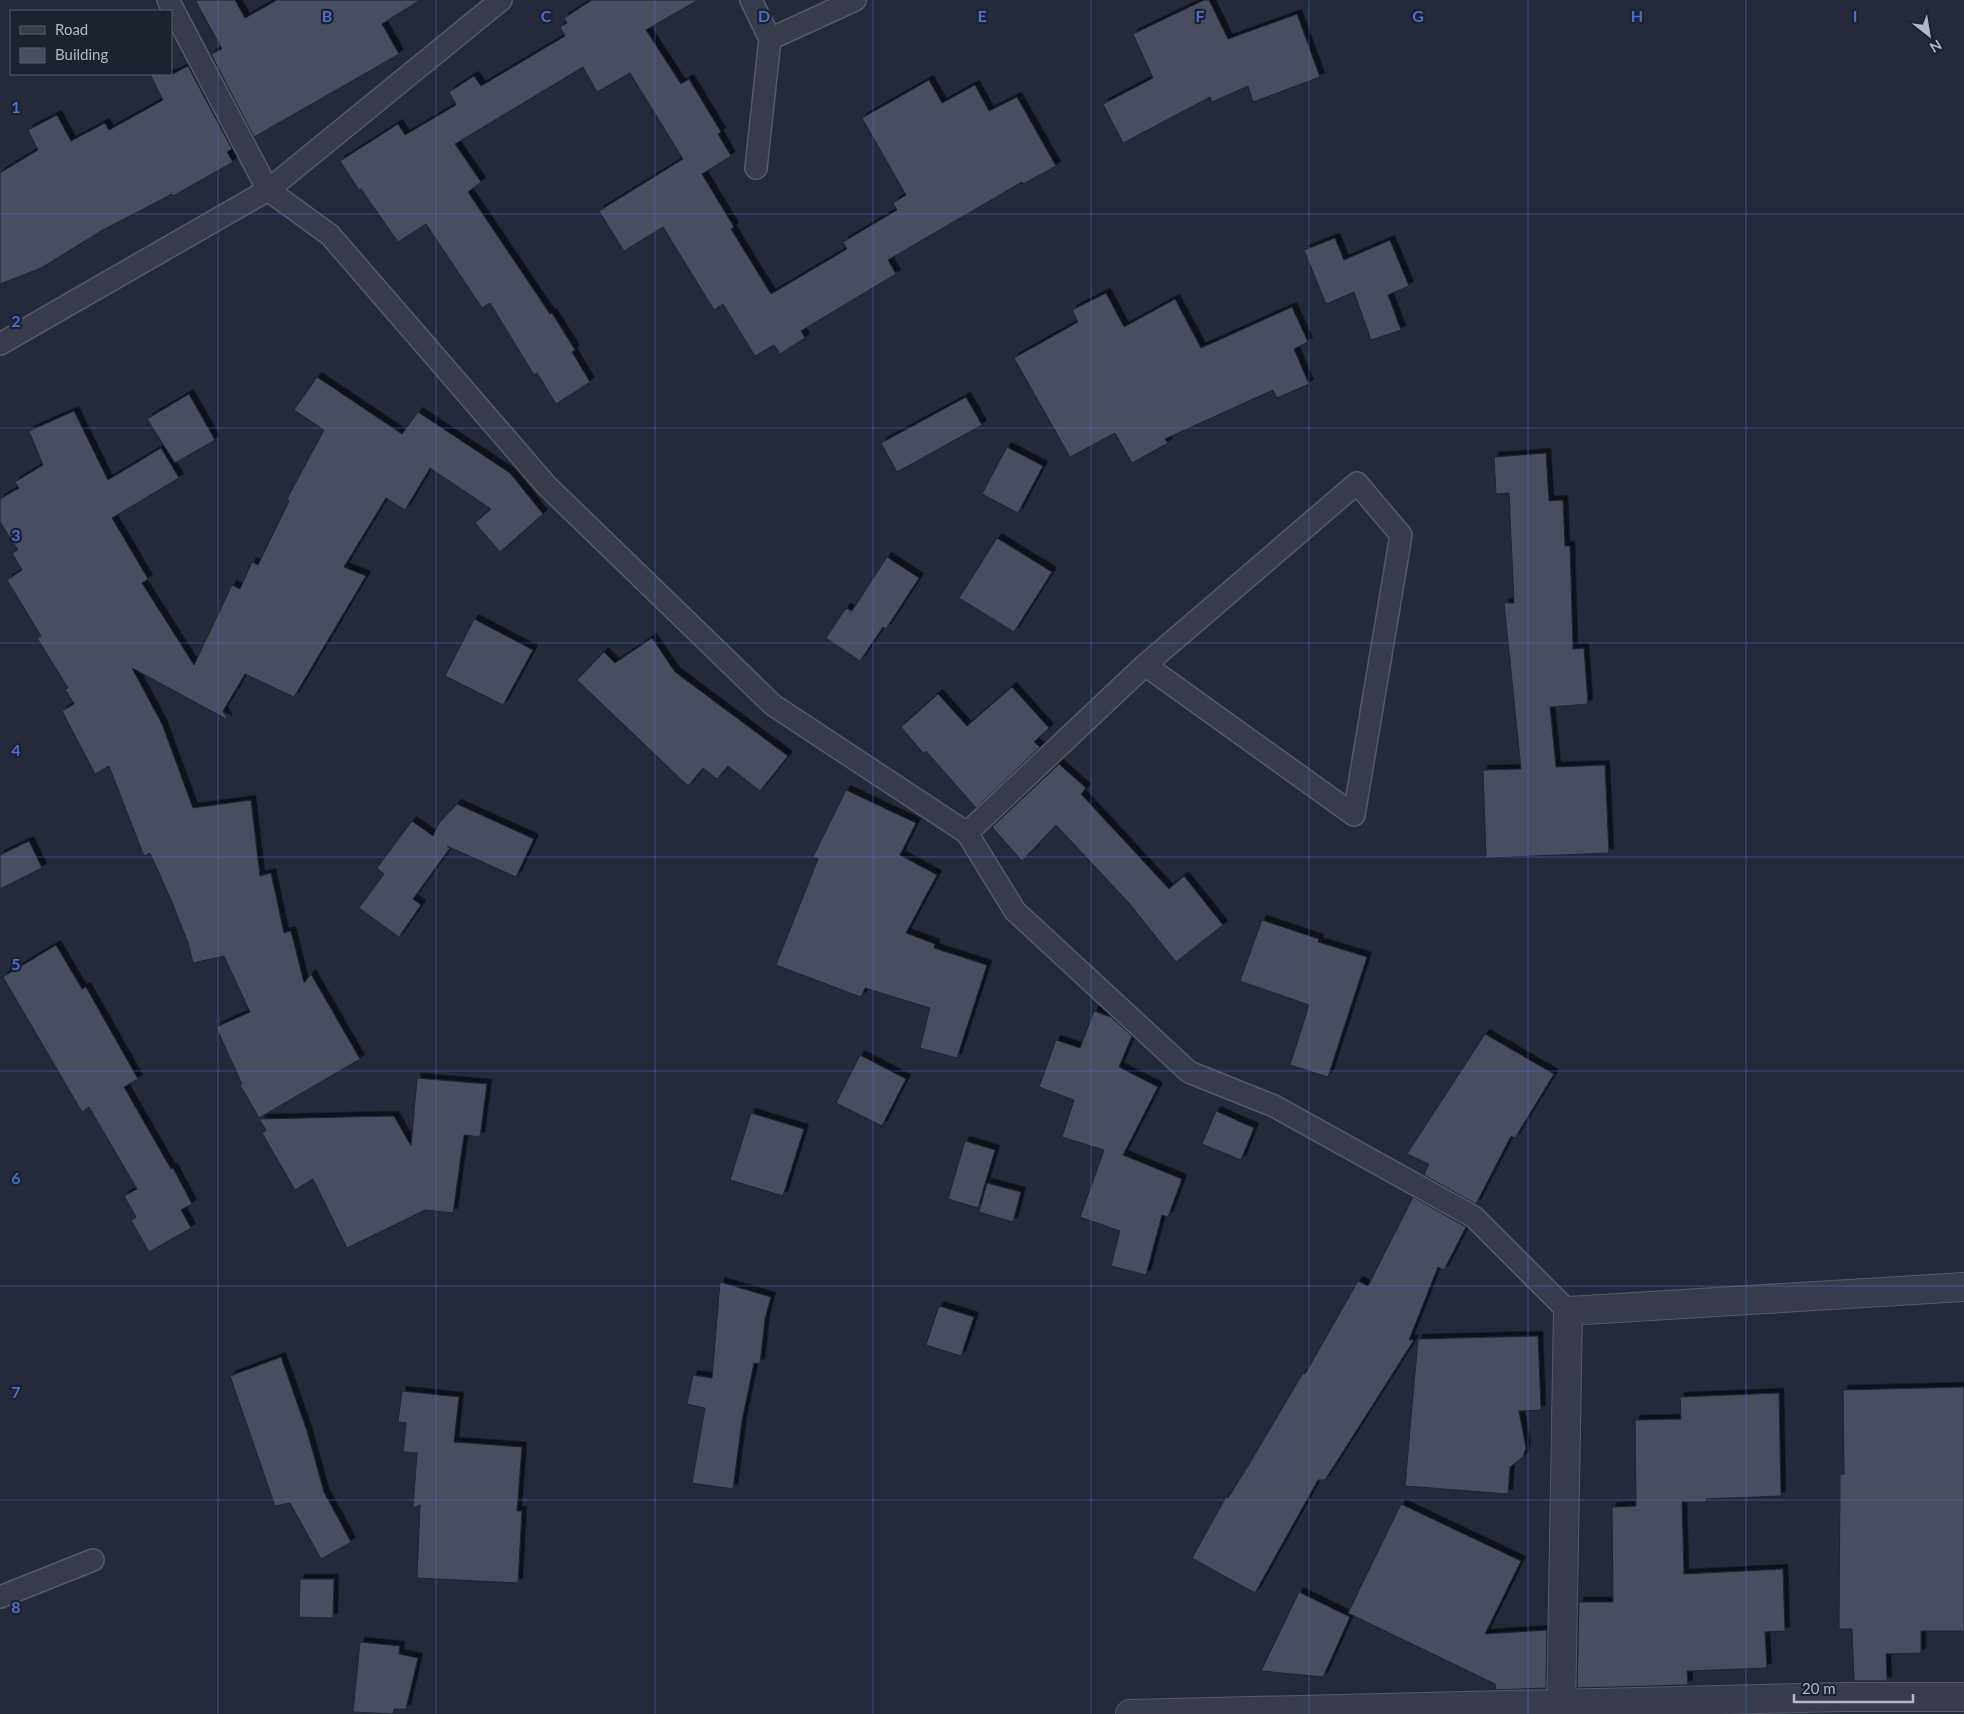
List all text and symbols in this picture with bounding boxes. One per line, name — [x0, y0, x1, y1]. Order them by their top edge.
text: B — [322, 6, 332, 25]
text: C — [541, 6, 552, 25]
text: D — [758, 6, 770, 25]
text: E — [977, 6, 987, 25]
text: F — [1195, 6, 1205, 25]
text: G — [1412, 6, 1424, 25]
text: H — [1631, 6, 1643, 25]
text: I — [1853, 6, 1857, 25]
legend — [10, 10, 172, 75]
north arrow — [1904, 10, 1954, 60]
text: Road — [55, 20, 88, 38]
text: N — [1927, 37, 1945, 57]
text: Building — [55, 45, 108, 63]
text: 1 — [11, 97, 21, 116]
text: 2 — [11, 311, 21, 330]
text: 3 — [11, 525, 21, 544]
text: 4 — [11, 740, 21, 759]
text: 5 — [11, 954, 21, 973]
text: 6 — [11, 1168, 21, 1187]
text: 7 — [11, 1382, 21, 1401]
text: 8 — [11, 1597, 21, 1616]
scale bar — [1794, 1672, 1913, 1704]
text: 20 m — [1802, 1679, 1836, 1697]

